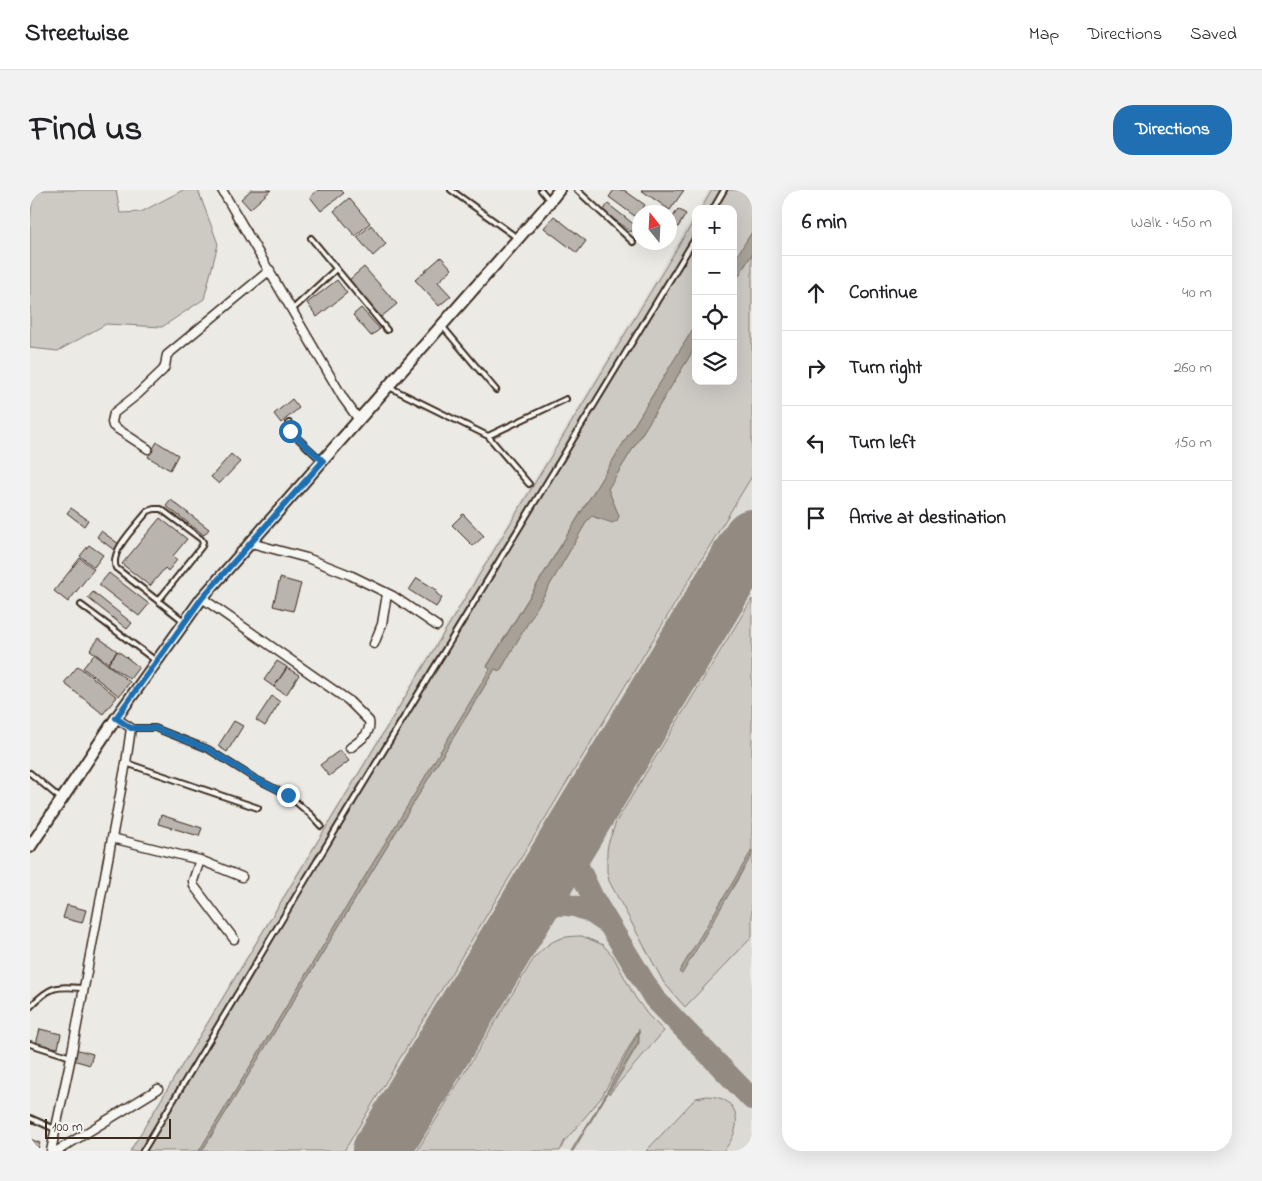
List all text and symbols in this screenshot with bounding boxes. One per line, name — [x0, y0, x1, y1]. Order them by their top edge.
text: Streetwise — [25, 17, 129, 52]
text: Map — [1029, 22, 1059, 48]
text: Directions — [1087, 22, 1162, 48]
text: Saved — [1190, 22, 1237, 48]
text: Find us — [30, 105, 142, 156]
button: Directions — [1113, 105, 1232, 155]
north arrow — [632, 205, 677, 250]
map controls — [692, 205, 737, 385]
button: + — [692, 205, 737, 250]
text: 6 min — [802, 208, 847, 238]
text: Walk · 450 m — [1131, 211, 1212, 235]
button: − — [692, 250, 737, 295]
icon: ahead — [802, 279, 830, 307]
text: Continue — [849, 280, 917, 307]
text: 40 m — [1182, 281, 1212, 305]
button: locate — [692, 295, 737, 340]
button: layers — [692, 340, 737, 385]
icon: right — [802, 354, 830, 382]
text: Turn right — [849, 355, 922, 382]
text: 260 m — [1174, 356, 1212, 380]
route start — [279, 420, 302, 443]
icon: left — [802, 429, 830, 457]
text: Turn left — [849, 430, 916, 457]
text: 150 m — [1174, 431, 1212, 455]
icon: arrive — [802, 504, 830, 532]
text: Arrive at destination — [849, 505, 1006, 532]
route end — [277, 784, 300, 807]
scale bar — [45, 1116, 171, 1139]
text: 100 m — [52, 1117, 83, 1138]

